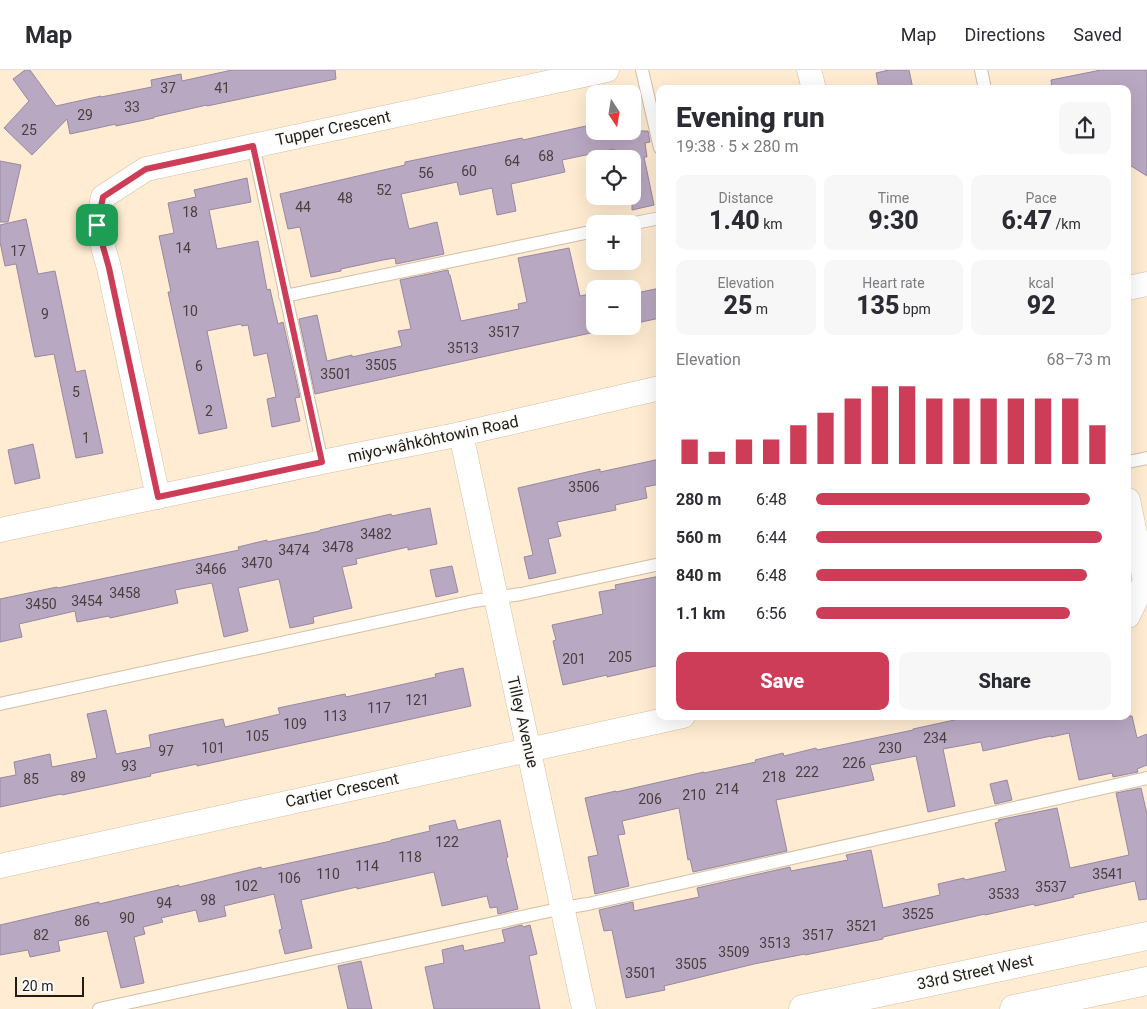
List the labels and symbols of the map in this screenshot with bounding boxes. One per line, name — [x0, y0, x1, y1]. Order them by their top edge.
house number: 37 — [160, 80, 176, 96]
house number: 41 — [214, 80, 230, 96]
north arrow — [586, 85, 641, 140]
house number: 33 — [124, 99, 140, 115]
house number: 29 — [77, 107, 93, 123]
street label: Tupper Crescent — [274, 107, 392, 149]
house number: 25 — [21, 122, 37, 138]
house number: 68 — [538, 148, 554, 164]
house number: 64 — [504, 153, 520, 169]
house number: 60 — [461, 163, 477, 179]
house number: 56 — [418, 165, 434, 181]
house number: 52 — [376, 182, 392, 198]
house number: 48 — [337, 190, 353, 206]
house number: 44 — [295, 199, 311, 215]
pin — [76, 204, 118, 246]
house number: 18 — [182, 204, 198, 220]
house number: 14 — [175, 240, 191, 256]
house number: 17 — [10, 243, 26, 259]
house number: 10 — [182, 303, 198, 319]
house number: 9 — [41, 306, 49, 322]
house number: 3517 — [488, 324, 520, 340]
house number: 3513 — [447, 340, 479, 356]
house number: 3505 — [365, 357, 397, 373]
house number: 6 — [195, 358, 203, 374]
house number: 3501 — [320, 366, 352, 382]
house number: 5 — [72, 384, 80, 400]
house number: 2 — [205, 403, 213, 419]
street label: miyo-wâhkôhtowin Road — [346, 412, 520, 466]
house number: 1 — [82, 430, 90, 446]
house number: 3506 — [568, 479, 600, 495]
house number: 3482 — [360, 526, 392, 542]
house number: 3478 — [322, 539, 354, 555]
house number: 3474 — [278, 542, 310, 558]
house number: 3470 — [241, 555, 273, 571]
house number: 3466 — [195, 561, 227, 577]
house number: 3458 — [109, 585, 141, 601]
house number: 3454 — [71, 593, 103, 609]
house number: 3450 — [25, 596, 57, 612]
house number: 205 — [608, 649, 632, 665]
house number: 201 — [562, 651, 586, 667]
street label: Tilley Avenue — [503, 674, 543, 770]
house number: 121 — [405, 692, 429, 708]
house number: 117 — [367, 700, 391, 716]
house number: 113 — [323, 708, 347, 724]
house number: 109 — [283, 716, 307, 732]
house number: 105 — [245, 728, 269, 744]
house number: 234 — [923, 730, 947, 746]
house number: 101 — [201, 740, 225, 756]
house number: 230 — [878, 740, 902, 756]
house number: 97 — [158, 743, 174, 759]
house number: 226 — [842, 755, 866, 771]
house number: 93 — [121, 758, 137, 774]
house number: 222 — [795, 764, 819, 780]
house number: 89 — [70, 769, 86, 785]
street label: Cartier Crescent — [284, 769, 400, 811]
house number: 218 — [762, 769, 786, 785]
house number: 85 — [23, 771, 39, 787]
house number: 214 — [715, 781, 739, 797]
house number: 210 — [682, 787, 706, 803]
house number: 206 — [638, 791, 662, 807]
house number: 122 — [435, 834, 459, 850]
house number: 118 — [398, 849, 422, 865]
house number: 114 — [355, 858, 379, 874]
house number: 110 — [316, 866, 340, 882]
house number: 3541 — [1092, 866, 1124, 882]
house number: 106 — [277, 870, 301, 886]
house number: 102 — [234, 878, 258, 894]
house number: 3537 — [1035, 879, 1067, 895]
house number: 3533 — [988, 886, 1020, 902]
house number: 98 — [200, 892, 216, 908]
house number: 94 — [156, 895, 172, 911]
house number: 3525 — [902, 906, 934, 922]
house number: 90 — [119, 910, 135, 926]
house number: 86 — [74, 913, 90, 929]
house number: 3521 — [846, 918, 878, 934]
house number: 82 — [33, 927, 49, 943]
house number: 3517 — [802, 927, 834, 943]
house number: 3513 — [759, 935, 791, 951]
house number: 3509 — [718, 944, 750, 960]
street label: 33rd Street West — [915, 950, 1035, 994]
house number: 3505 — [675, 956, 707, 972]
house number: 3501 — [625, 965, 657, 981]
scale bar — [15, 974, 84, 997]

